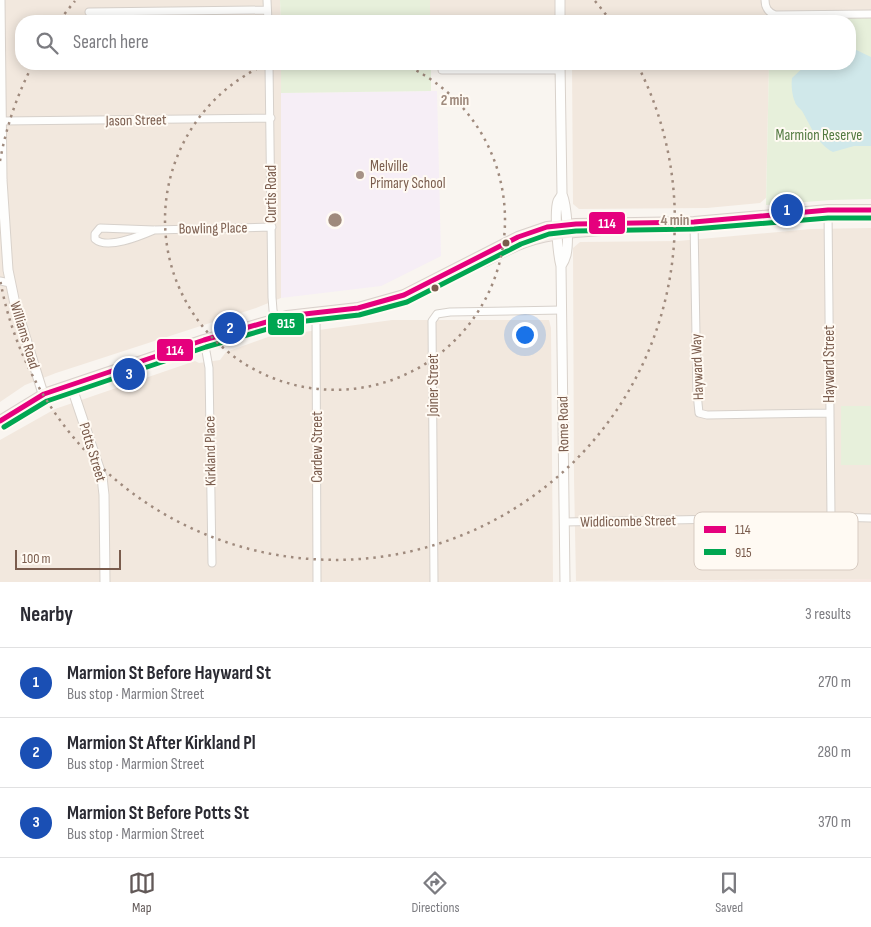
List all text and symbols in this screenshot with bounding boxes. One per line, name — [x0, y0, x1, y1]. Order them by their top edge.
search box — [15, 15, 856, 70]
icon: search — [33, 29, 61, 57]
text: Search here — [73, 31, 149, 54]
text: 2 min — [441, 91, 469, 110]
street label: Jason Street — [104, 110, 167, 131]
park label: Marmion Reserve — [776, 126, 862, 145]
place label: Melville Primary School — [370, 157, 446, 193]
street label: Curtis Road — [262, 165, 281, 223]
marker: Melville Primary School — [354, 169, 366, 181]
pin: 1 — [771, 191, 803, 229]
centre of rings — [326, 211, 344, 229]
line badge: 114 — [588, 211, 626, 235]
text: 4 min — [661, 211, 689, 230]
text: 114 — [598, 215, 616, 232]
street label: Bowling Place — [178, 218, 248, 239]
unlabelled marker — [501, 238, 511, 248]
unlabelled marker — [430, 283, 440, 293]
street label: Williams Road — [5, 299, 44, 371]
pin: 2 — [214, 309, 246, 347]
line badge: 915 — [267, 312, 305, 336]
text: 915 — [277, 315, 295, 332]
your location — [512, 322, 538, 348]
street label: Hayward Street — [820, 325, 839, 403]
street label: Hayward Way — [687, 333, 708, 401]
line badge: 114 — [156, 338, 194, 362]
text: 114 — [166, 342, 184, 359]
street label: Joiner Street — [424, 353, 443, 417]
pin: 3 — [113, 355, 145, 393]
street label: Rome Road — [554, 396, 573, 452]
street label: Cardew Street — [308, 411, 327, 483]
street label: Kirkland Place — [200, 416, 221, 486]
street label: Potts Street — [75, 420, 111, 484]
street label: Widdicombe Street — [580, 511, 677, 532]
legend — [694, 512, 858, 570]
text: 114 — [735, 521, 751, 538]
text: 915 — [735, 544, 752, 561]
scale bar — [15, 547, 121, 570]
text: 100 m — [22, 550, 51, 567]
text: Nearby — [20, 602, 73, 627]
text: 3 results — [805, 605, 851, 624]
text: Marmion St Before Hayward St — [67, 662, 271, 685]
text: 1 — [33, 673, 39, 692]
text: 270 m — [818, 673, 851, 692]
text: Bus stop · Marmion Street — [67, 685, 204, 704]
text: Marmion St After Kirkland Pl — [67, 732, 256, 755]
text: 2 — [32, 743, 40, 762]
text: 280 m — [817, 743, 851, 762]
text: Bus stop · Marmion Street — [67, 755, 204, 774]
text: Marmion St Before Potts St — [67, 802, 249, 825]
text: 3 — [32, 813, 40, 832]
text: 370 m — [818, 813, 851, 832]
text: Bus stop · Marmion Street — [67, 825, 204, 844]
tab: Map — [128, 869, 156, 916]
tab: Directions — [411, 869, 460, 916]
tab: Saved — [715, 869, 743, 916]

